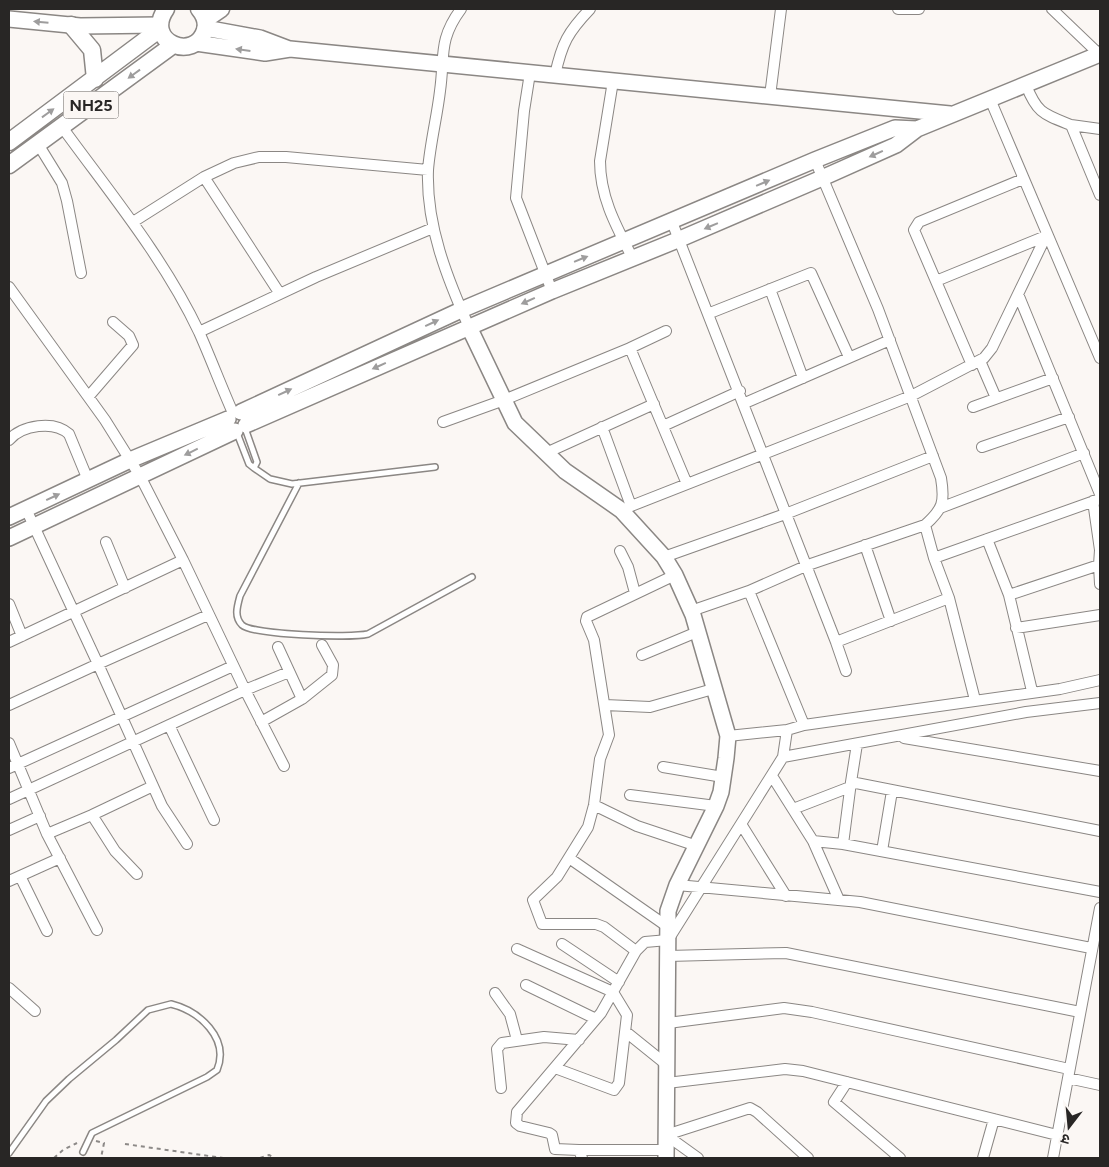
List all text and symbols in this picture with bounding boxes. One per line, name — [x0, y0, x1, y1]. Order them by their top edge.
one-way arrow — [33, 18, 49, 26]
one-way arrow — [235, 45, 251, 53]
one-way arrow — [127, 69, 141, 79]
road number: NH25 — [64, 92, 118, 118]
one-way arrow — [41, 108, 55, 118]
one-way arrow — [869, 151, 883, 159]
one-way arrow — [756, 178, 770, 186]
one-way arrow — [704, 222, 718, 230]
one-way arrow — [574, 254, 588, 262]
one-way arrow — [521, 298, 535, 306]
one-way arrow — [425, 319, 439, 327]
one-way arrow — [372, 363, 386, 371]
one-way arrow — [278, 388, 292, 396]
one-way arrow — [184, 448, 198, 456]
one-way arrow — [46, 492, 60, 500]
north arrow — [1044, 1102, 1094, 1152]
text: उ — [1059, 1129, 1072, 1148]

